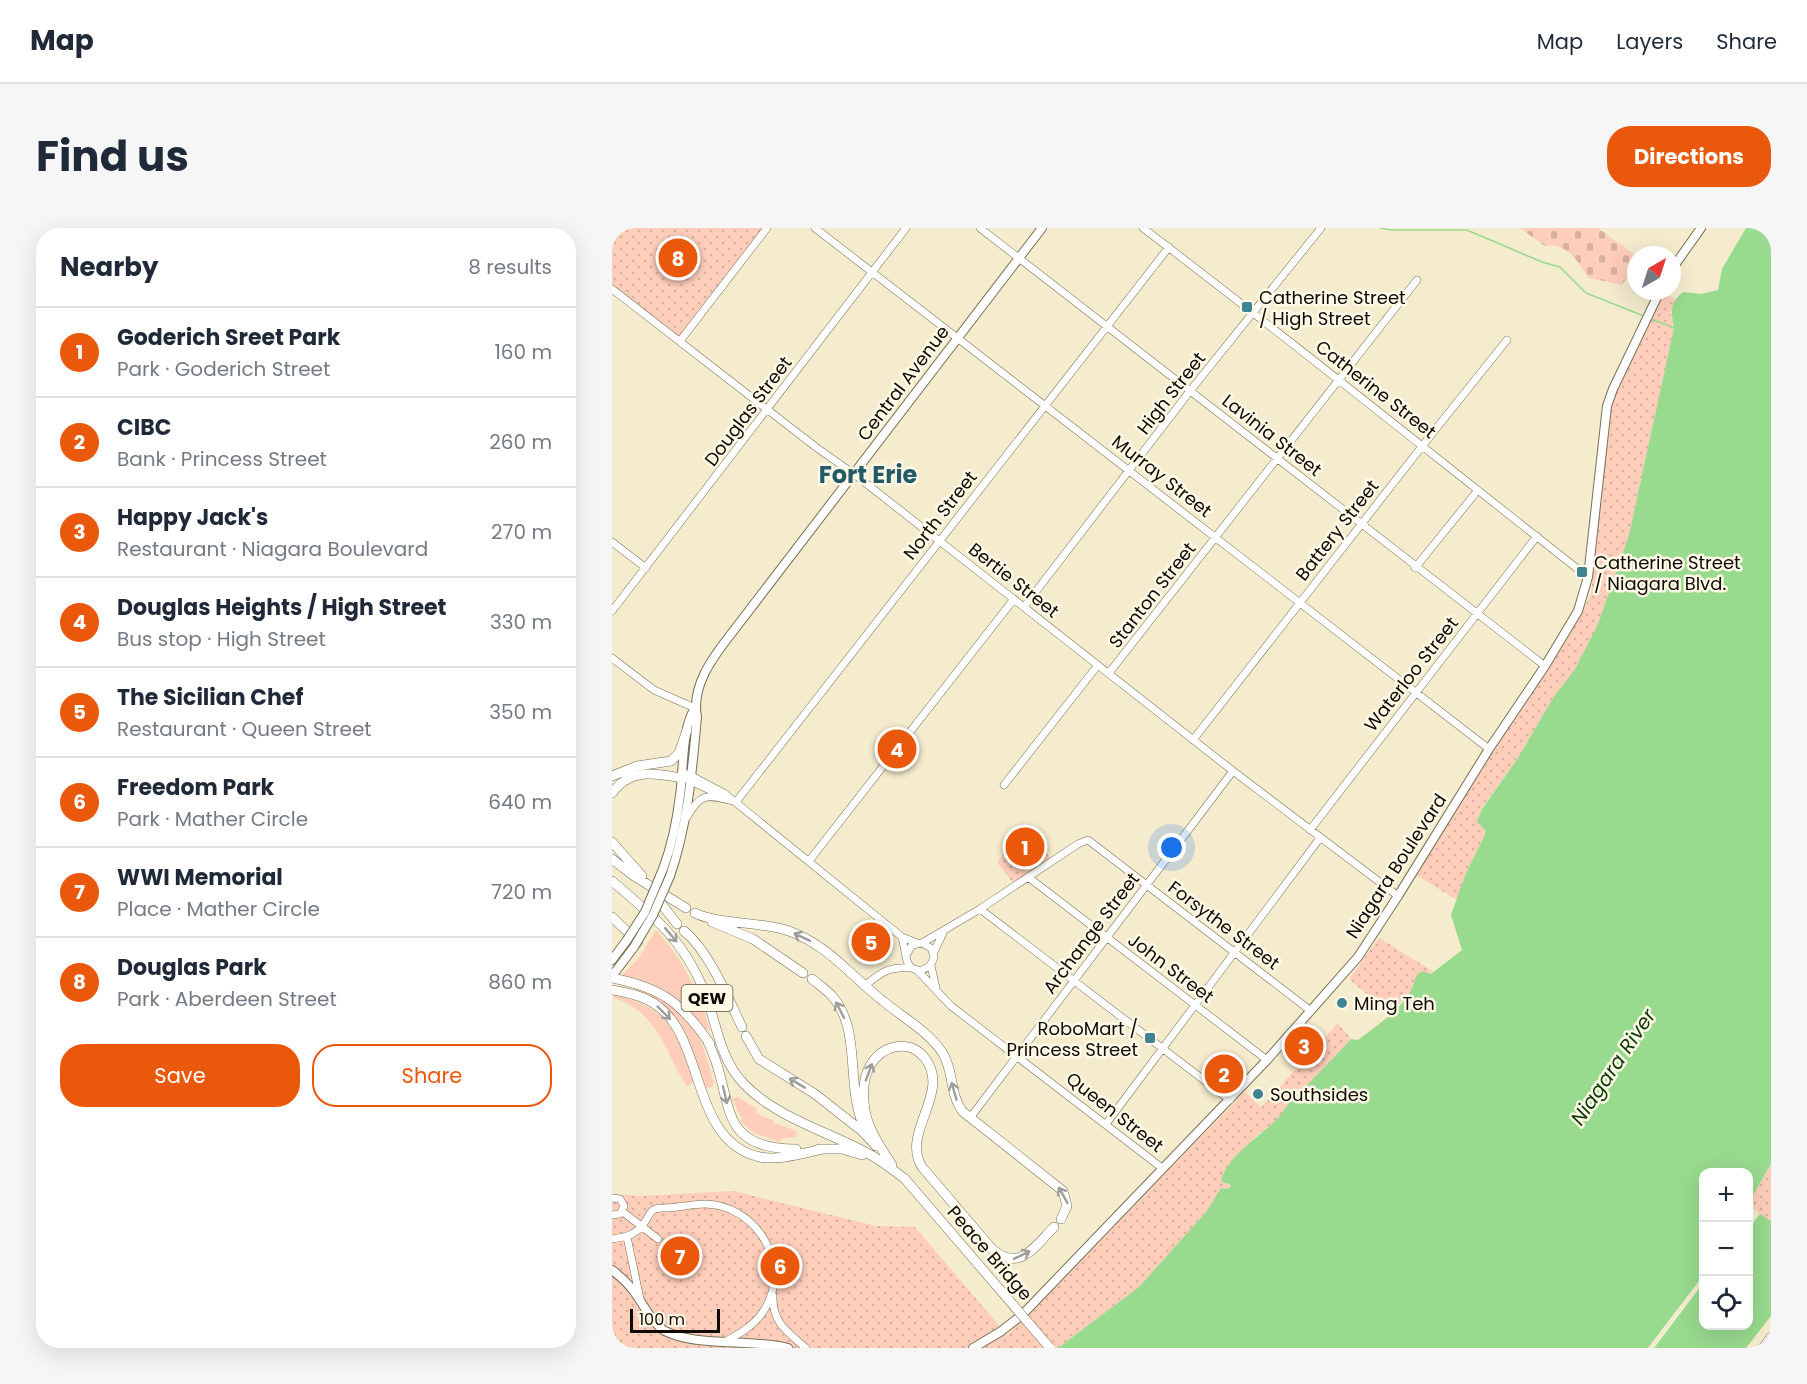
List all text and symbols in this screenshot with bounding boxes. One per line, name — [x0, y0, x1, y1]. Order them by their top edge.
text: Map — [30, 21, 94, 60]
text: Map — [1537, 27, 1583, 56]
text: Layers — [1616, 27, 1683, 56]
text: Share — [1716, 27, 1777, 56]
button: Directions — [1607, 126, 1771, 187]
text: Find us — [36, 127, 189, 186]
pin: 8 — [658, 236, 698, 280]
north arrow — [1627, 246, 1681, 300]
text: Nearby — [60, 249, 158, 285]
text: 8 results — [468, 253, 552, 281]
place label: Catherine Street / High Street — [1259, 285, 1406, 331]
marker: Catherine Street / High Street — [1240, 300, 1254, 314]
street label: Central Avenue — [851, 320, 955, 446]
text: Goderich Sreet Park — [117, 322, 340, 353]
street label: Catherine Street — [1311, 334, 1441, 444]
text: 1 — [76, 338, 83, 366]
text: 160 m — [494, 338, 552, 366]
street label: High Street — [1131, 347, 1211, 439]
street label: Douglas Street — [698, 351, 798, 471]
text: Park · Goderich Street — [117, 355, 330, 383]
street label: Lavinia Street — [1217, 388, 1327, 482]
text: CIBC — [117, 412, 172, 443]
text: 2 — [74, 428, 85, 456]
text: 260 m — [489, 428, 552, 456]
street label: Murray Street — [1107, 429, 1217, 523]
text: Bank · Princess Street — [117, 445, 327, 473]
district label: Fort Erie — [819, 458, 918, 491]
street label: North Street — [897, 465, 983, 565]
street label: Battery Street — [1290, 474, 1384, 586]
text: Happy Jack's — [117, 502, 268, 533]
text: 3 — [73, 518, 86, 546]
text: 270 m — [491, 518, 552, 546]
text: Restaurant · Niagara Boulevard — [117, 535, 428, 563]
street label: Bertie Street — [964, 537, 1064, 623]
street label: Stanton Street — [1103, 537, 1201, 653]
place label: Catherine Street / Niagara Blvd. — [1594, 550, 1741, 596]
marker: Catherine Street / Niagara Blvd. — [1575, 565, 1589, 579]
text: Douglas Heights / High Street — [117, 592, 446, 623]
text: 4 — [73, 608, 86, 636]
text: 330 m — [490, 608, 552, 636]
street label: Waterloo Street — [1358, 611, 1464, 737]
text: Bus stop · High Street — [117, 625, 326, 653]
text: The Sicilian Chef — [117, 682, 303, 713]
text: 5 — [73, 698, 86, 726]
text: 350 m — [489, 698, 552, 726]
text: Restaurant · Queen Street — [117, 715, 372, 743]
pin: 4 — [878, 726, 916, 772]
text: Freedom Park — [117, 772, 274, 803]
text: 6 — [73, 788, 86, 816]
text: 640 m — [488, 788, 552, 816]
street label: Niagara Boulevard — [1340, 789, 1452, 943]
text: Park · Mather Circle — [117, 805, 308, 833]
pin: 1 — [1006, 824, 1044, 870]
your location — [1157, 833, 1186, 862]
text: WWI Memorial — [117, 862, 283, 893]
street label: Archange Street — [1037, 867, 1145, 999]
street label: Forsythe Street — [1163, 875, 1285, 975]
text: 7 — [74, 878, 85, 906]
text: 720 m — [491, 878, 552, 906]
text: Place · Mather Circle — [117, 895, 320, 923]
pin: 5 — [852, 920, 890, 964]
one-way arrow — [664, 927, 677, 943]
street label: John Street — [1123, 927, 1219, 1009]
one-way arrow — [794, 930, 812, 942]
text: Douglas Park — [117, 952, 267, 983]
text: 8 — [73, 968, 86, 996]
text: 860 m — [488, 968, 552, 996]
text: Park · Aberdeen Street — [117, 985, 337, 1013]
road number: QEW — [682, 985, 733, 1011]
place label: Ming Teh — [1354, 991, 1435, 1016]
marker: Ming Teh — [1335, 996, 1349, 1010]
one-way arrow — [834, 1001, 846, 1019]
water label: Niagara River — [1564, 1003, 1663, 1131]
one-way arrow — [657, 1005, 672, 1020]
place label: RoboMart / Princess Street — [1007, 1016, 1138, 1062]
pin: 3 — [1284, 1024, 1324, 1068]
marker: RoboMart / Princess Street — [1143, 1031, 1157, 1045]
button: Save — [60, 1044, 300, 1107]
button: Share — [312, 1044, 552, 1107]
pin: 2 — [1204, 1052, 1244, 1096]
one-way arrow — [864, 1063, 875, 1081]
street label: Queen Street — [1061, 1066, 1169, 1158]
one-way arrow — [789, 1077, 806, 1089]
one-way arrow — [948, 1082, 959, 1101]
place label: Southsides — [1270, 1082, 1368, 1107]
one-way arrow — [720, 1086, 732, 1105]
marker: Southsides — [1251, 1087, 1265, 1101]
map controls — [1699, 1168, 1753, 1330]
button: + — [1699, 1168, 1753, 1222]
one-way arrow — [1056, 1186, 1068, 1204]
street label: Peace Bridge — [942, 1200, 1038, 1306]
button: − — [1699, 1222, 1753, 1276]
pin: 7 — [660, 1234, 700, 1278]
pin: 6 — [760, 1244, 800, 1288]
one-way arrow — [1013, 1248, 1031, 1260]
button: locate — [1699, 1276, 1753, 1330]
scale bar — [630, 1306, 720, 1334]
text: 100 m — [639, 1308, 685, 1331]

